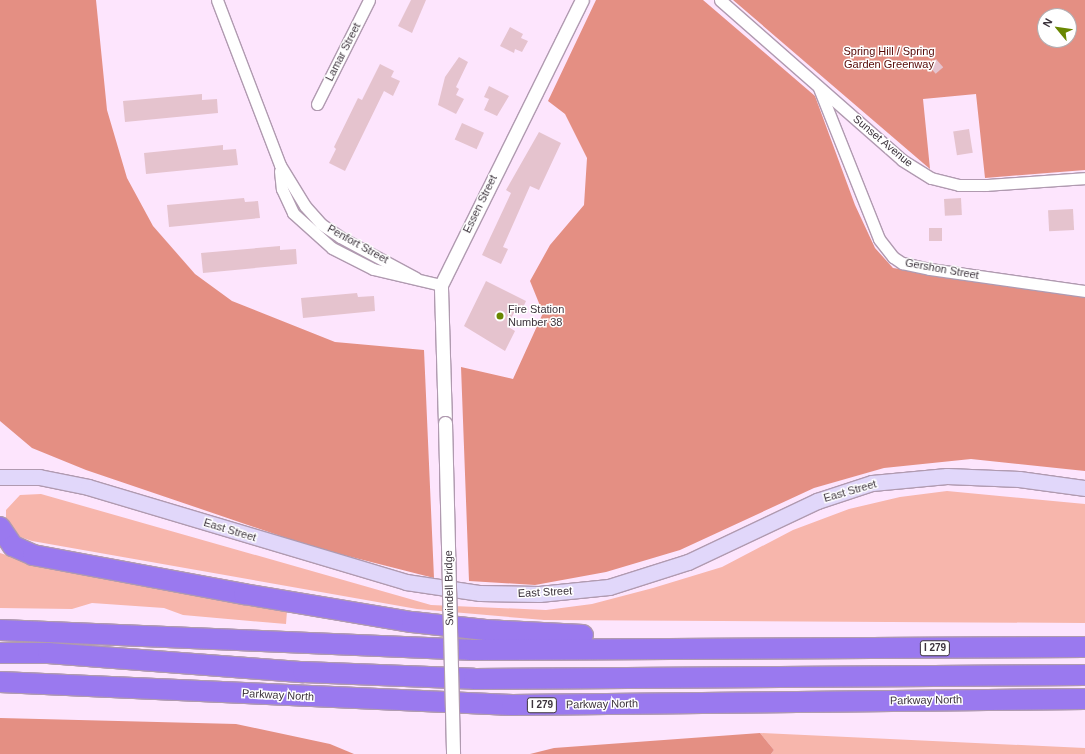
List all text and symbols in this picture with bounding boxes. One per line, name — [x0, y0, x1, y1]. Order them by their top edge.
north arrow — [1037, 8, 1077, 48]
text: N — [1040, 16, 1055, 29]
street label: Lamar Street — [323, 21, 363, 83]
park label: Spring Hill / Spring Garden Greenway — [843, 45, 935, 71]
street label: Sunset Avenue — [850, 112, 916, 170]
street label: Essen Street — [460, 173, 500, 235]
street label: Penfort Street — [325, 222, 391, 266]
street label: Gershon Street — [904, 256, 980, 282]
place label: Fire Station Number 38 — [508, 303, 564, 329]
marker: Fire Station Number 38 — [495, 311, 505, 321]
street label: East Street — [822, 477, 878, 505]
street label: East Street — [202, 516, 258, 544]
street label: Swindell Bridge — [442, 550, 456, 626]
street label: East Street — [517, 584, 573, 600]
road number: I 279 — [919, 640, 951, 656]
street label: Parkway North — [242, 687, 314, 703]
street label: Parkway North — [890, 693, 962, 707]
road number: I 279 — [526, 697, 558, 713]
street label: Parkway North — [566, 697, 638, 711]

